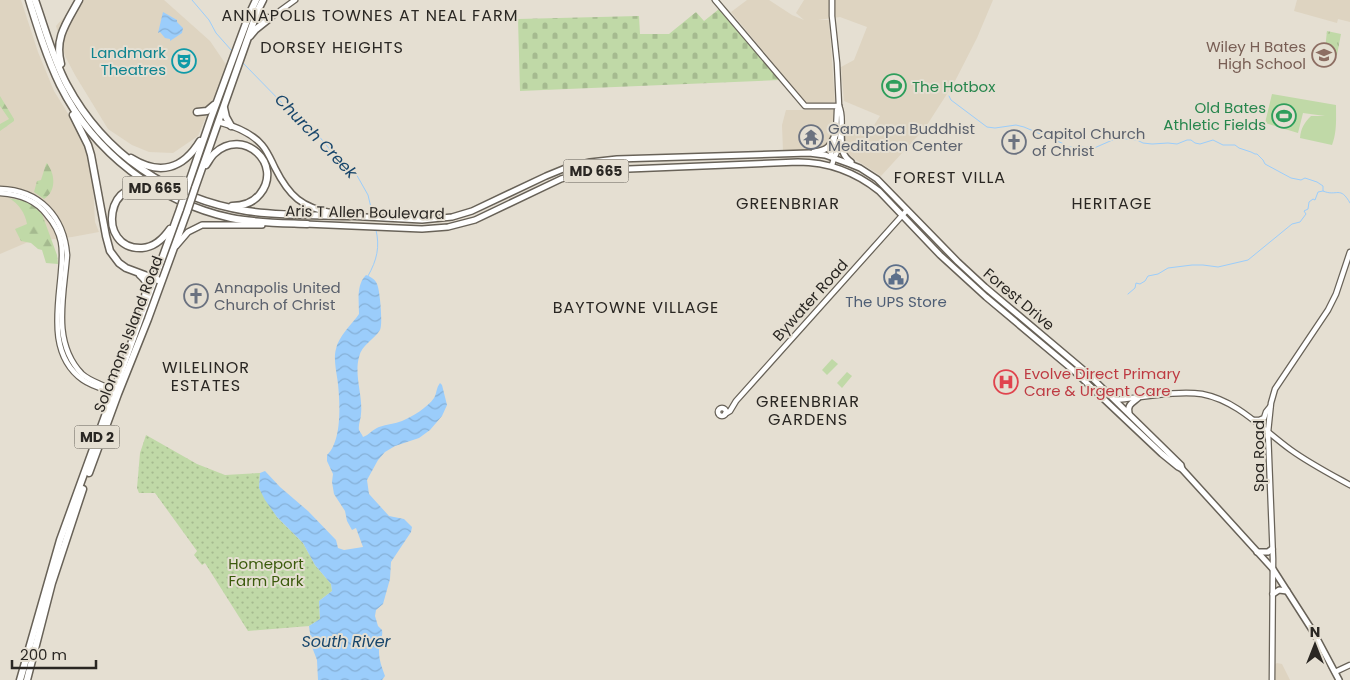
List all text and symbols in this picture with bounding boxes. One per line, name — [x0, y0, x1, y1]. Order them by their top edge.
district label: ANNAPOLIS TOWNES AT NEAL FARM — [222, 4, 518, 27]
district label: DORSEY HEIGHTS — [260, 36, 404, 59]
place label: Wiley H Bates High School — [1206, 36, 1306, 74]
place label: Landmark Theatres — [91, 42, 166, 80]
school or university icon: Wiley H Bates High School — [1311, 42, 1337, 68]
theatre icon: Landmark Theatres — [171, 48, 197, 74]
sports icon: The Hotbox — [881, 73, 907, 99]
place label: The Hotbox — [912, 76, 995, 97]
water label: Church Creek — [270, 88, 363, 184]
place label: Old Bates Athletic Fields — [1163, 97, 1266, 135]
sports icon: Old Bates Athletic Fields — [1271, 103, 1297, 129]
place label: Gampopa Buddhist Meditation Center — [828, 118, 975, 156]
place label: Capitol Church of Christ — [1032, 123, 1145, 161]
temple icon: Gampopa Buddhist Meditation Center — [798, 124, 824, 150]
church icon: Capitol Church of Christ — [1001, 129, 1027, 155]
road number: MD 665 — [564, 160, 628, 182]
district label: FOREST VILLA — [894, 166, 1006, 189]
road number: MD 665 — [122, 177, 188, 200]
district label: GREENBRIAR — [736, 192, 840, 215]
district label: HERITAGE — [1071, 192, 1153, 215]
street label: Aris T Allen Boulevard — [285, 200, 445, 224]
street label: Solomons Island Road — [88, 253, 168, 415]
street label: Bywater Road — [768, 255, 852, 345]
street label: Forest Drive — [979, 263, 1059, 335]
public building icon: The UPS Store — [883, 264, 909, 290]
place label: Annapolis United Church of Christ — [214, 277, 341, 315]
church icon: Annapolis United Church of Christ — [183, 283, 209, 309]
place label: The UPS Store — [845, 291, 947, 312]
district label: BAYTOWNE VILLAGE — [553, 296, 719, 319]
district label: WILELINOR ESTATES — [162, 356, 250, 397]
place label: Evolve Direct Primary Care & Urgent Care — [1024, 363, 1181, 401]
hospital icon: Evolve Direct Primary Care & Urgent Care — [993, 369, 1019, 395]
district label: GREENBRIAR GARDENS — [756, 390, 860, 431]
street label: Spa Road — [1248, 420, 1269, 492]
road number: MD 2 — [74, 426, 120, 448]
park label: Homeport Farm Park — [228, 553, 304, 591]
north arrow — [1290, 620, 1340, 670]
text: N — [1310, 622, 1320, 642]
water label: South River — [301, 630, 392, 653]
scale bar — [12, 638, 96, 670]
text: 200 m — [20, 644, 67, 665]

